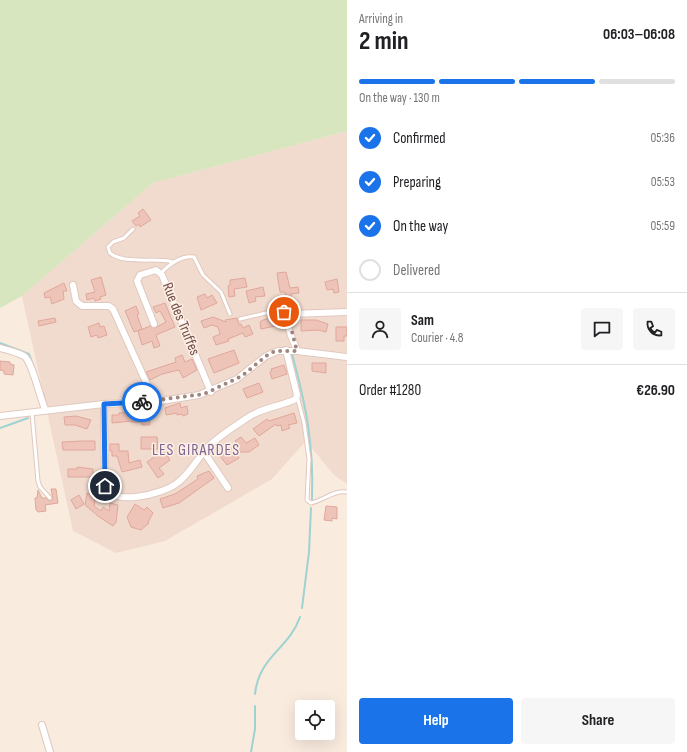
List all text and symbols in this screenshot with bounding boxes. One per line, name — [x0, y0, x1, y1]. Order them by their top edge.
text: Arriving in — [359, 11, 403, 27]
text: 06:03–06:08 — [603, 25, 675, 44]
text: 2 min — [359, 26, 409, 57]
text: On the way · 130 m — [359, 90, 440, 106]
icon: check — [359, 127, 381, 149]
text: Confirmed — [393, 129, 446, 148]
text: 05:36 — [650, 130, 675, 146]
icon: check — [359, 171, 381, 193]
text: Preparing — [393, 173, 441, 192]
text: 05:53 — [651, 174, 675, 190]
icon: check — [359, 215, 381, 237]
text: On the way — [393, 217, 448, 236]
text: 05:59 — [651, 218, 675, 234]
text: Delivered — [393, 261, 440, 280]
street label: Rue des Truffes — [158, 280, 204, 358]
pin — [267, 295, 301, 329]
icon: bag — [273, 301, 295, 323]
button: person — [359, 308, 401, 350]
button: chat — [581, 308, 623, 350]
button: phone — [633, 308, 675, 350]
text: Sam — [411, 311, 434, 330]
text: Courier · 4.8 — [411, 330, 463, 346]
text: Order #1280 — [359, 381, 421, 400]
text: €26.90 — [636, 381, 675, 400]
courier — [122, 382, 162, 422]
icon: bike — [131, 391, 153, 413]
district label: LES GIRARDES — [152, 441, 240, 460]
pin — [88, 469, 122, 503]
icon: home — [94, 475, 116, 497]
button: Help — [359, 698, 513, 744]
button: Share — [521, 698, 675, 744]
map controls — [295, 700, 335, 740]
button: locate — [295, 700, 335, 740]

